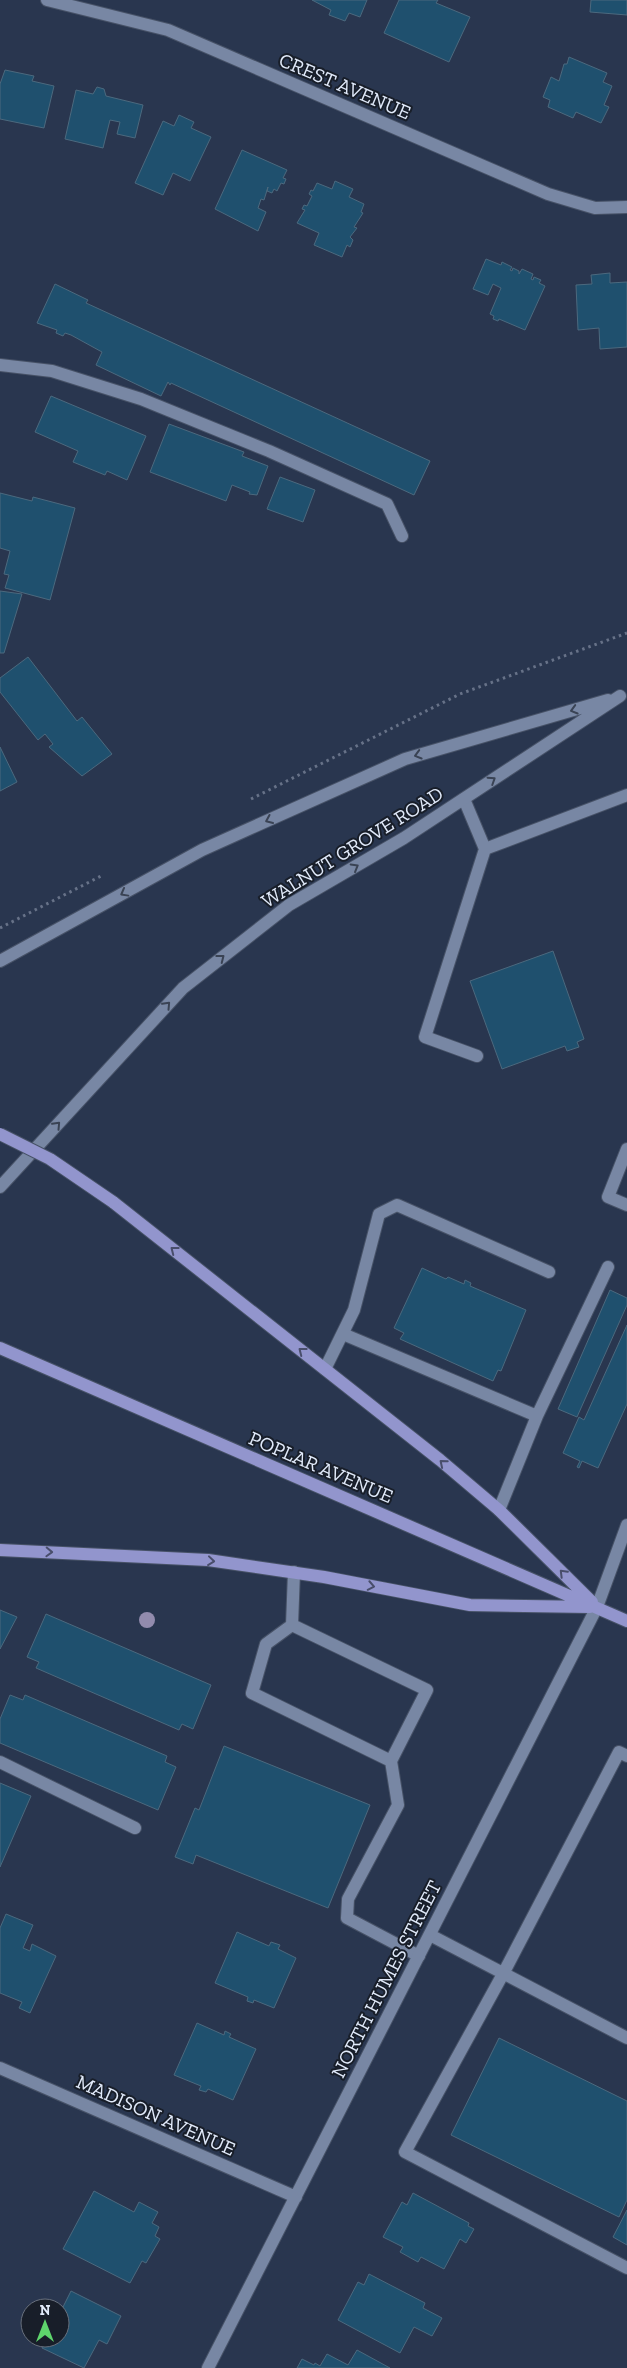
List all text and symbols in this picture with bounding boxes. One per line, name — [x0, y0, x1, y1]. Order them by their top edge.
street label: CREST AVENUE — [275, 47, 415, 125]
one-way arrow — [569, 704, 578, 715]
one-way arrow — [414, 750, 422, 760]
one-way arrow — [487, 777, 496, 786]
street label: WALNUT GROVE ROAD — [257, 781, 447, 913]
one-way arrow — [265, 814, 274, 824]
one-way arrow — [349, 863, 358, 873]
one-way arrow — [120, 887, 129, 897]
one-way arrow — [215, 955, 225, 964]
one-way arrow — [161, 1002, 170, 1011]
one-way arrow — [51, 1121, 60, 1130]
one-way arrow — [171, 1247, 180, 1256]
one-way arrow — [298, 1348, 308, 1357]
street label: POPLAR AVENUE — [245, 1426, 397, 1508]
one-way arrow — [440, 1459, 449, 1468]
one-way arrow — [45, 1546, 53, 1557]
one-way arrow — [207, 1555, 215, 1566]
one-way arrow — [559, 1570, 568, 1579]
one-way arrow — [367, 1580, 376, 1591]
street label: NORTH HUMES STREET — [326, 1876, 446, 2082]
street label: MADISON AVENUE — [73, 2069, 239, 2161]
north arrow — [20, 2298, 70, 2348]
text: N — [40, 2302, 51, 2319]

